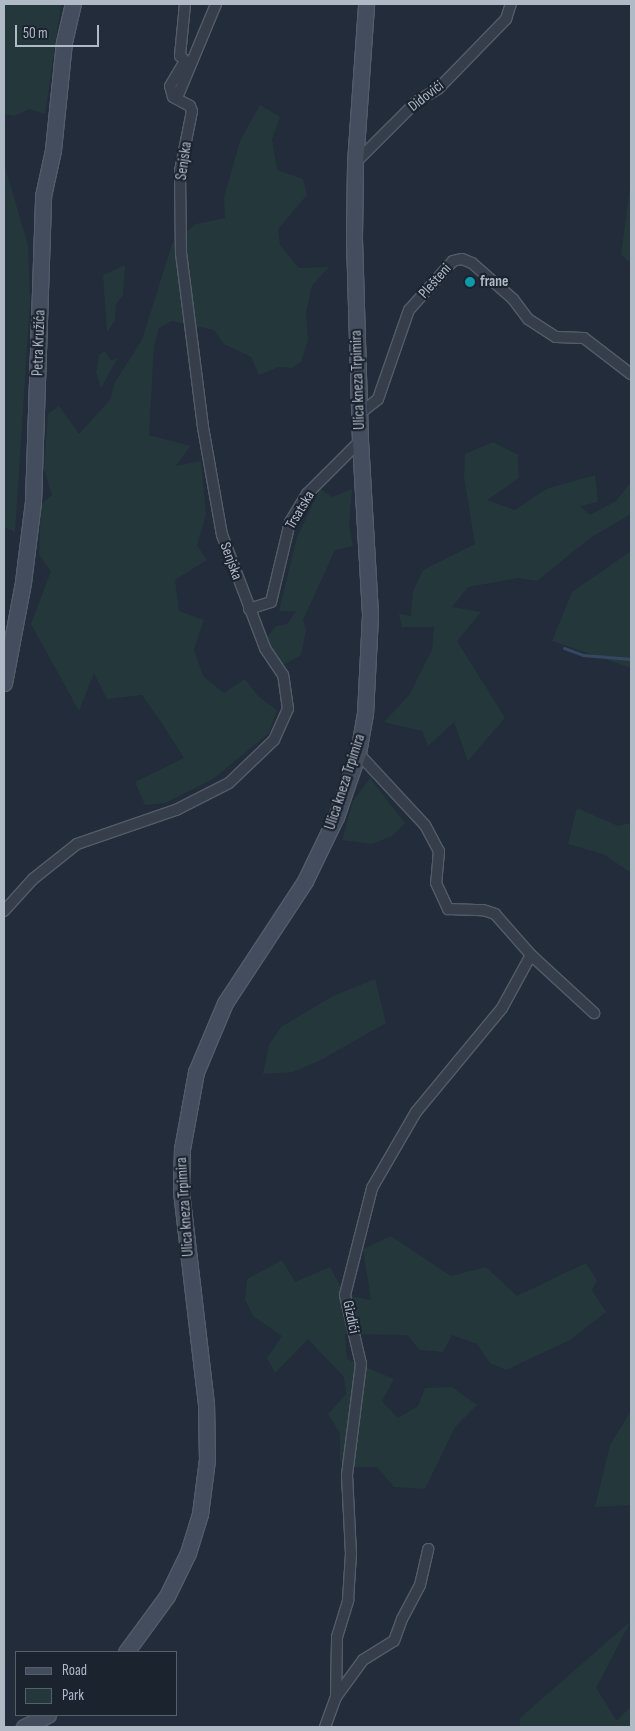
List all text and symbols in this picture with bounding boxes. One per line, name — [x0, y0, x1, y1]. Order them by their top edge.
scale bar — [18, 15, 101, 47]
text: 50 m — [23, 24, 48, 43]
street label: Didovići — [405, 77, 447, 115]
street label: Senjska — [172, 141, 196, 181]
street label: Plešteni — [415, 260, 455, 302]
place label: frane — [480, 273, 508, 291]
marker: frane — [464, 276, 476, 288]
street label: Petra Kružića — [29, 310, 49, 376]
street label: Ulica kneza Trpimira — [347, 330, 369, 430]
street label: Trsatska — [282, 488, 318, 532]
street label: Senjska — [216, 540, 246, 582]
street label: Ulica kneza Trpimira — [321, 732, 369, 832]
street label: Ulica kneza Trpimira — [173, 1157, 197, 1257]
street label: Gizdići — [339, 1299, 363, 1335]
legend — [15, 1651, 178, 1716]
text: Road — [62, 1661, 87, 1680]
text: Park — [62, 1686, 84, 1705]

